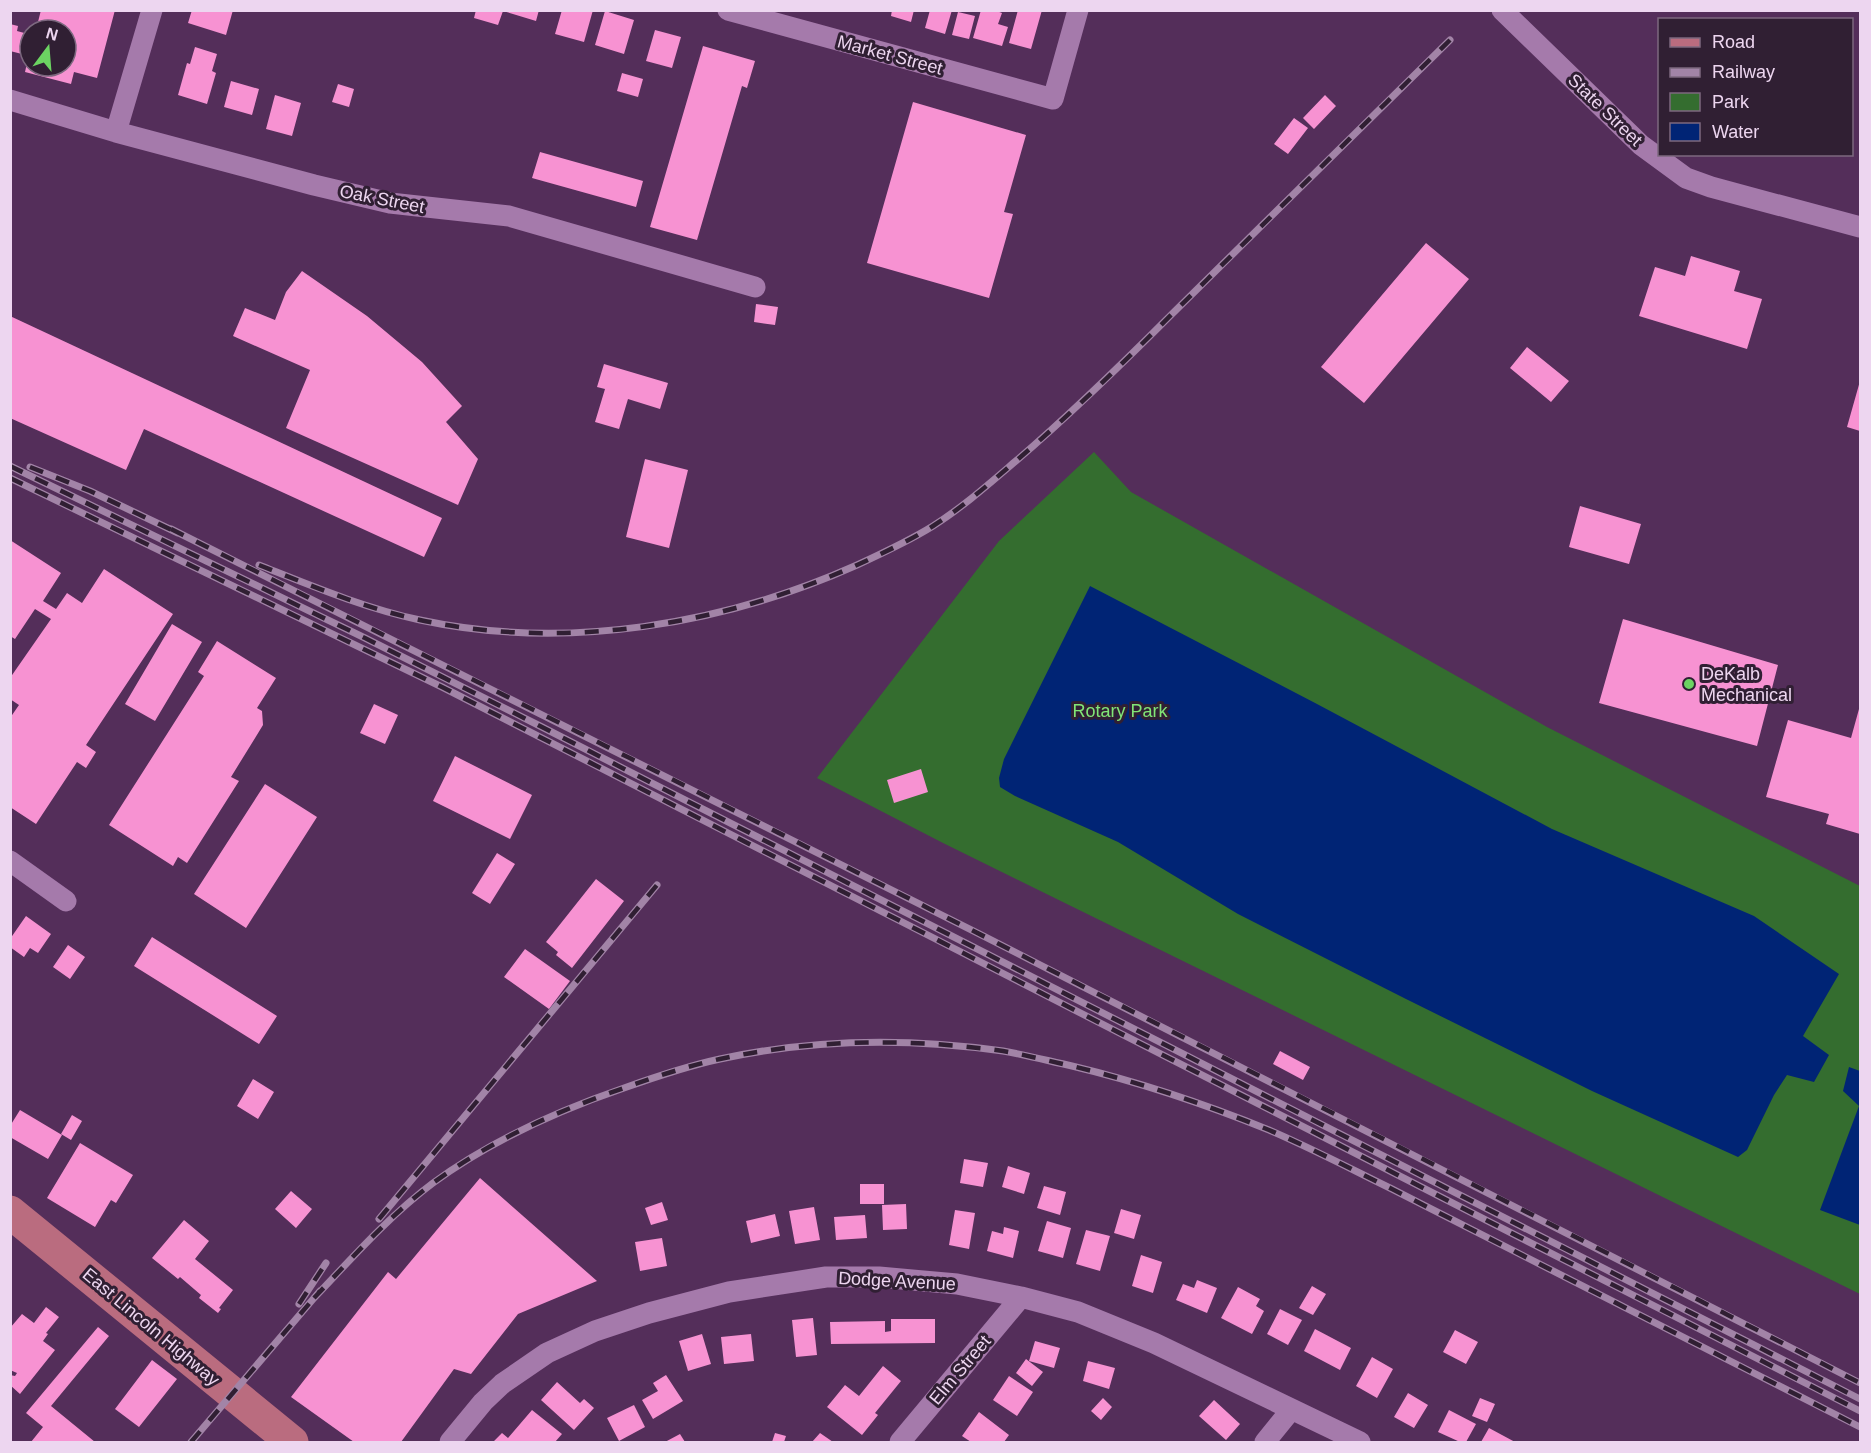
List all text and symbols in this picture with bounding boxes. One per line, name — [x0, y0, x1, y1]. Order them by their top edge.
north arrow — [18, 18, 78, 78]
legend — [1658, 18, 1853, 156]
text: N — [44, 24, 60, 44]
street label: Market Street — [835, 31, 945, 79]
text: Road — [1712, 32, 1755, 52]
text: Railway — [1712, 62, 1775, 82]
street label: State Street — [1564, 70, 1646, 150]
text: Park — [1712, 92, 1750, 112]
text: Water — [1712, 122, 1759, 142]
street label: Oak Street — [338, 181, 426, 217]
place label: DeKalb Mechanical — [1701, 664, 1792, 705]
marker: DeKalb Mechanical — [1682, 677, 1696, 691]
park label: Rotary Park — [1072, 701, 1169, 721]
street label: East Lincoln Highway — [79, 1264, 223, 1390]
street label: Dodge Avenue — [838, 1268, 956, 1294]
street label: Elm Street — [925, 1331, 995, 1409]

